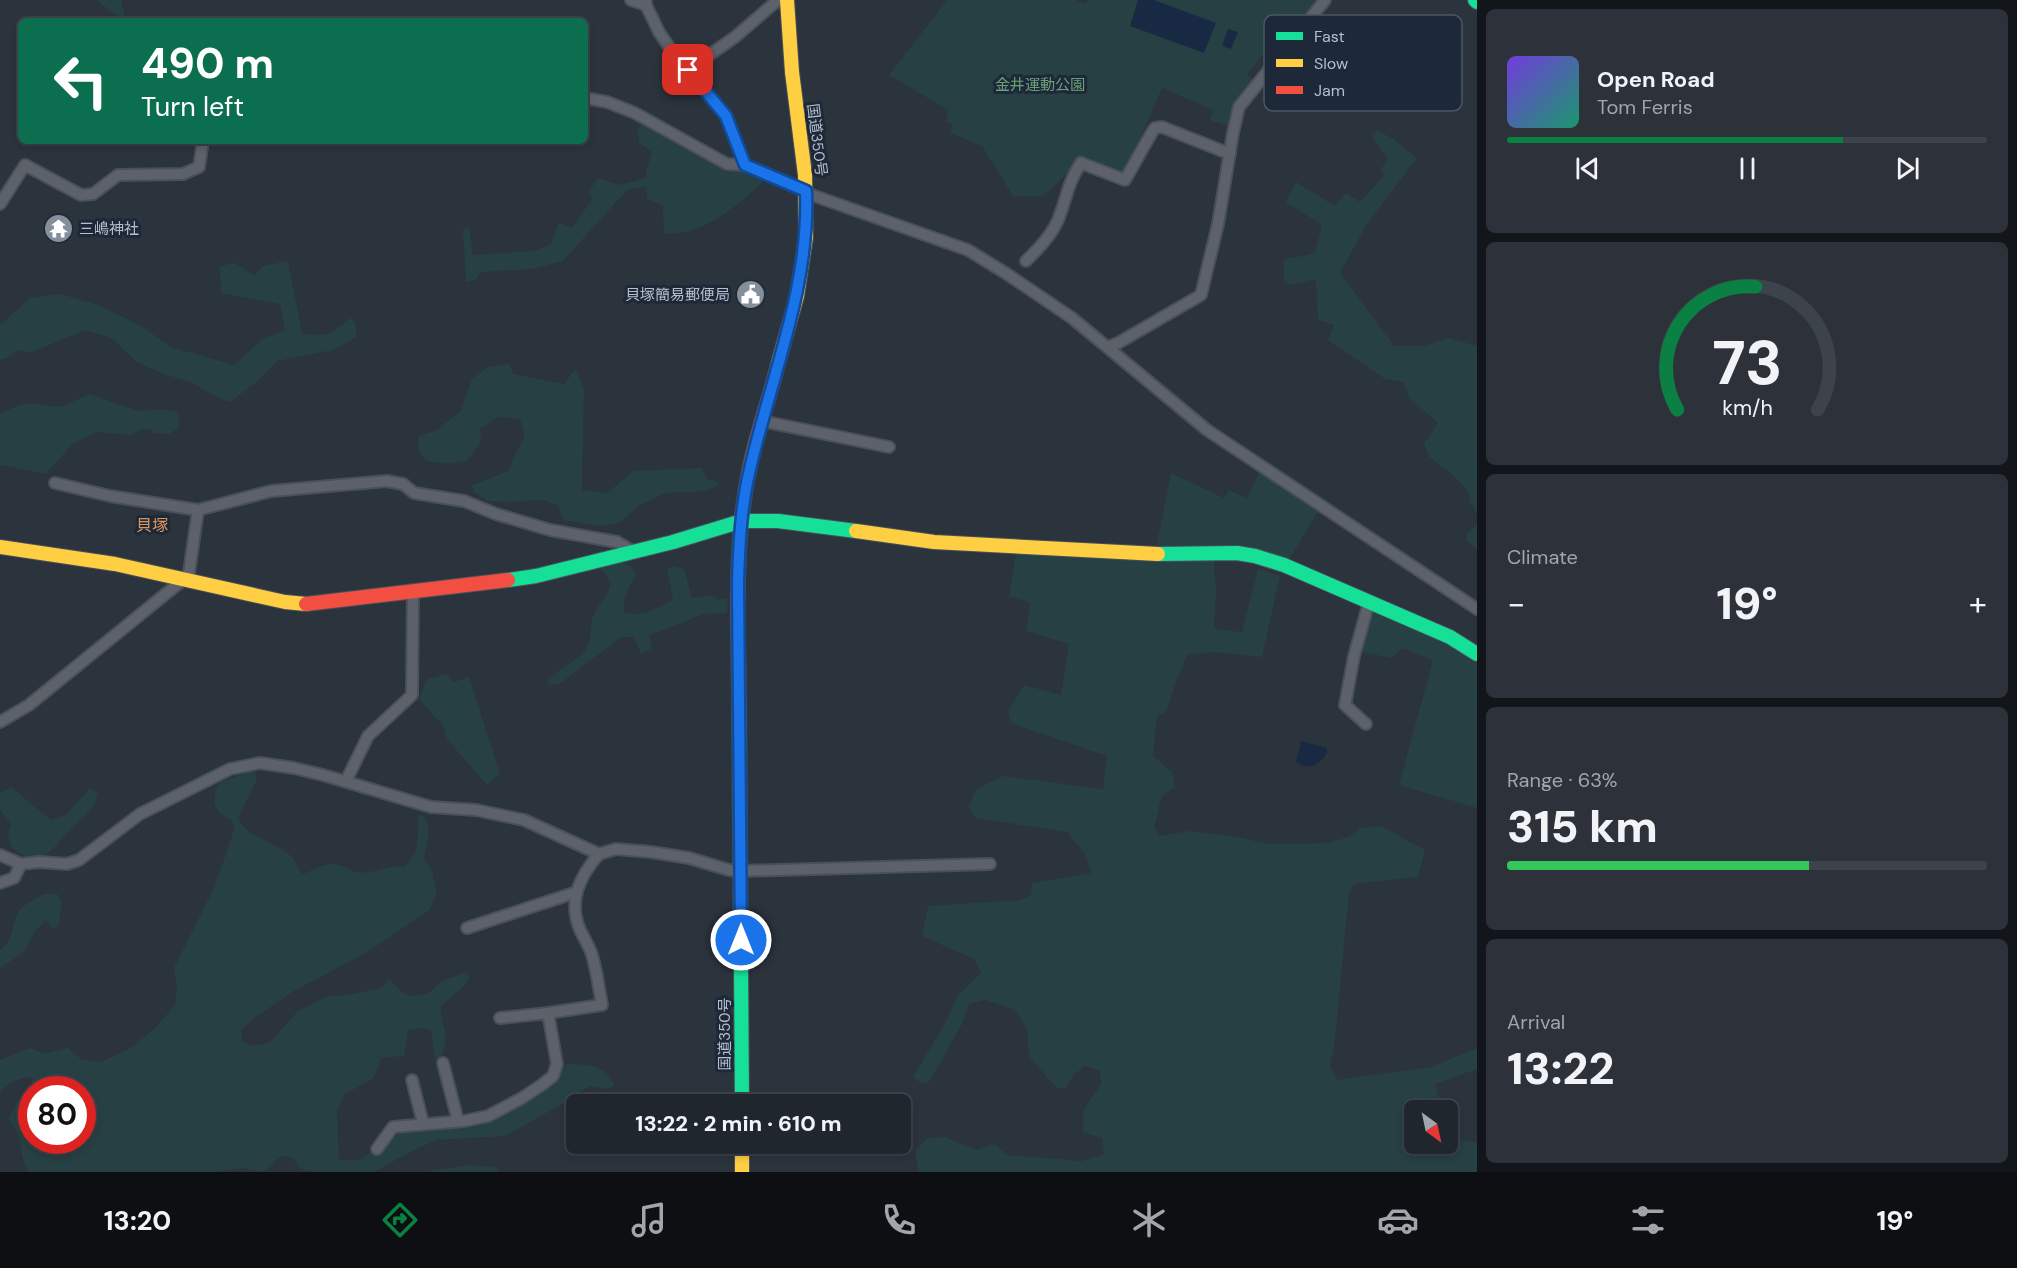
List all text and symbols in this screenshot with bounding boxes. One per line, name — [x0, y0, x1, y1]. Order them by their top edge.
legend — [1264, 15, 1462, 111]
text: Fast — [1314, 26, 1345, 47]
text: 490 m — [141, 36, 274, 91]
icon: left — [42, 42, 120, 120]
pin — [662, 44, 713, 95]
icon: arrive — [671, 53, 704, 86]
text: Slow — [1314, 53, 1348, 74]
text: Open Road — [1597, 65, 1715, 94]
park label: 金井運動公園 — [995, 75, 1085, 95]
text: Jam — [1314, 80, 1345, 101]
text: Turn left — [141, 89, 244, 124]
text: Tom Ferris — [1597, 94, 1693, 120]
street label: 国道350号 — [803, 102, 831, 178]
icon: previous — [1571, 152, 1604, 185]
icon: pause — [1731, 152, 1764, 185]
icon: next — [1891, 152, 1924, 185]
temple icon: 三嶋神社 — [42, 213, 74, 245]
place label: 三嶋神社 — [79, 219, 139, 239]
public building icon: 貝塚簡易郵便局 — [735, 279, 767, 311]
place label: 貝塚簡易郵便局 — [625, 285, 730, 305]
text: 73 — [1712, 323, 1782, 404]
text: km/h — [1722, 395, 1772, 423]
district label: 貝塚 — [136, 515, 168, 536]
text: Climate — [1507, 544, 1578, 570]
text: 19° — [1716, 574, 1778, 633]
text: − — [1507, 582, 1525, 625]
text: + — [1969, 582, 1987, 625]
text: Range · 63% — [1507, 767, 1617, 793]
text: 315 km — [1507, 797, 1658, 856]
position arrow — [709, 908, 773, 972]
street label: 国道350号 — [715, 997, 735, 1071]
text: Arrival — [1507, 1009, 1565, 1035]
text: 13:22 — [1507, 1039, 1615, 1098]
speed limit sign: 80 — [18, 1076, 96, 1154]
north arrow — [1404, 1100, 1458, 1154]
map controls — [1404, 1100, 1458, 1154]
text: 13:22 · 2 min · 610 m — [635, 1109, 842, 1138]
icon: directions — [379, 1199, 421, 1241]
icon: music — [628, 1199, 670, 1241]
icon: phone — [878, 1199, 920, 1241]
icon: climate — [1128, 1199, 1170, 1241]
icon: car — [1377, 1199, 1419, 1241]
icon: filters — [1627, 1199, 1669, 1241]
text: 13:20 — [104, 1203, 171, 1238]
text: 19° — [1876, 1203, 1913, 1238]

